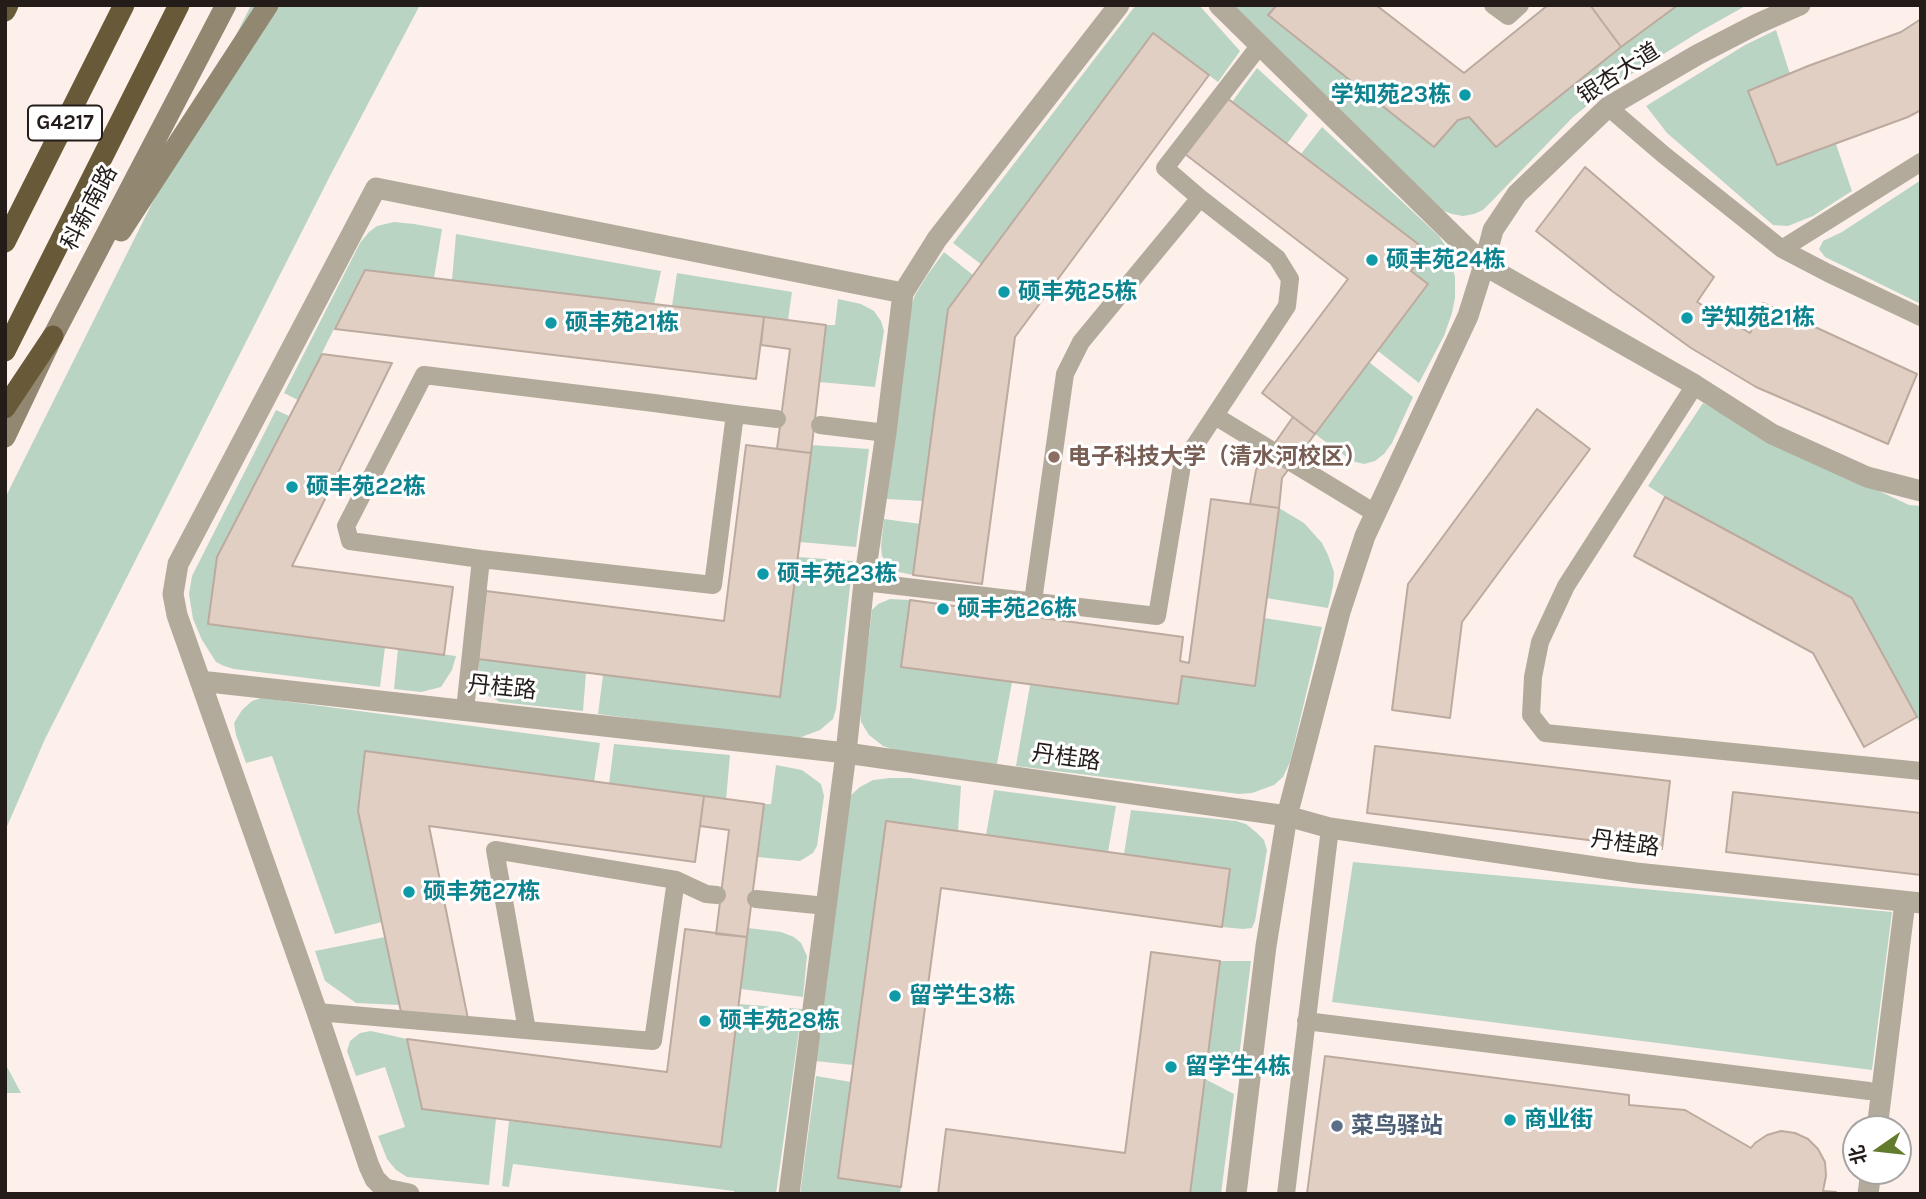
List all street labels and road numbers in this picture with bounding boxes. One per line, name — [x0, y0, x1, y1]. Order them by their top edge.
street label: 银杏大道 — [1573, 37, 1665, 111]
road number: G4217 — [28, 106, 102, 140]
street label: 科新南路 — [56, 161, 124, 255]
street label: 丹桂路 — [466, 671, 538, 705]
street label: 丹桂路 — [1030, 740, 1102, 776]
street label: 丹桂路 — [1589, 826, 1661, 862]

